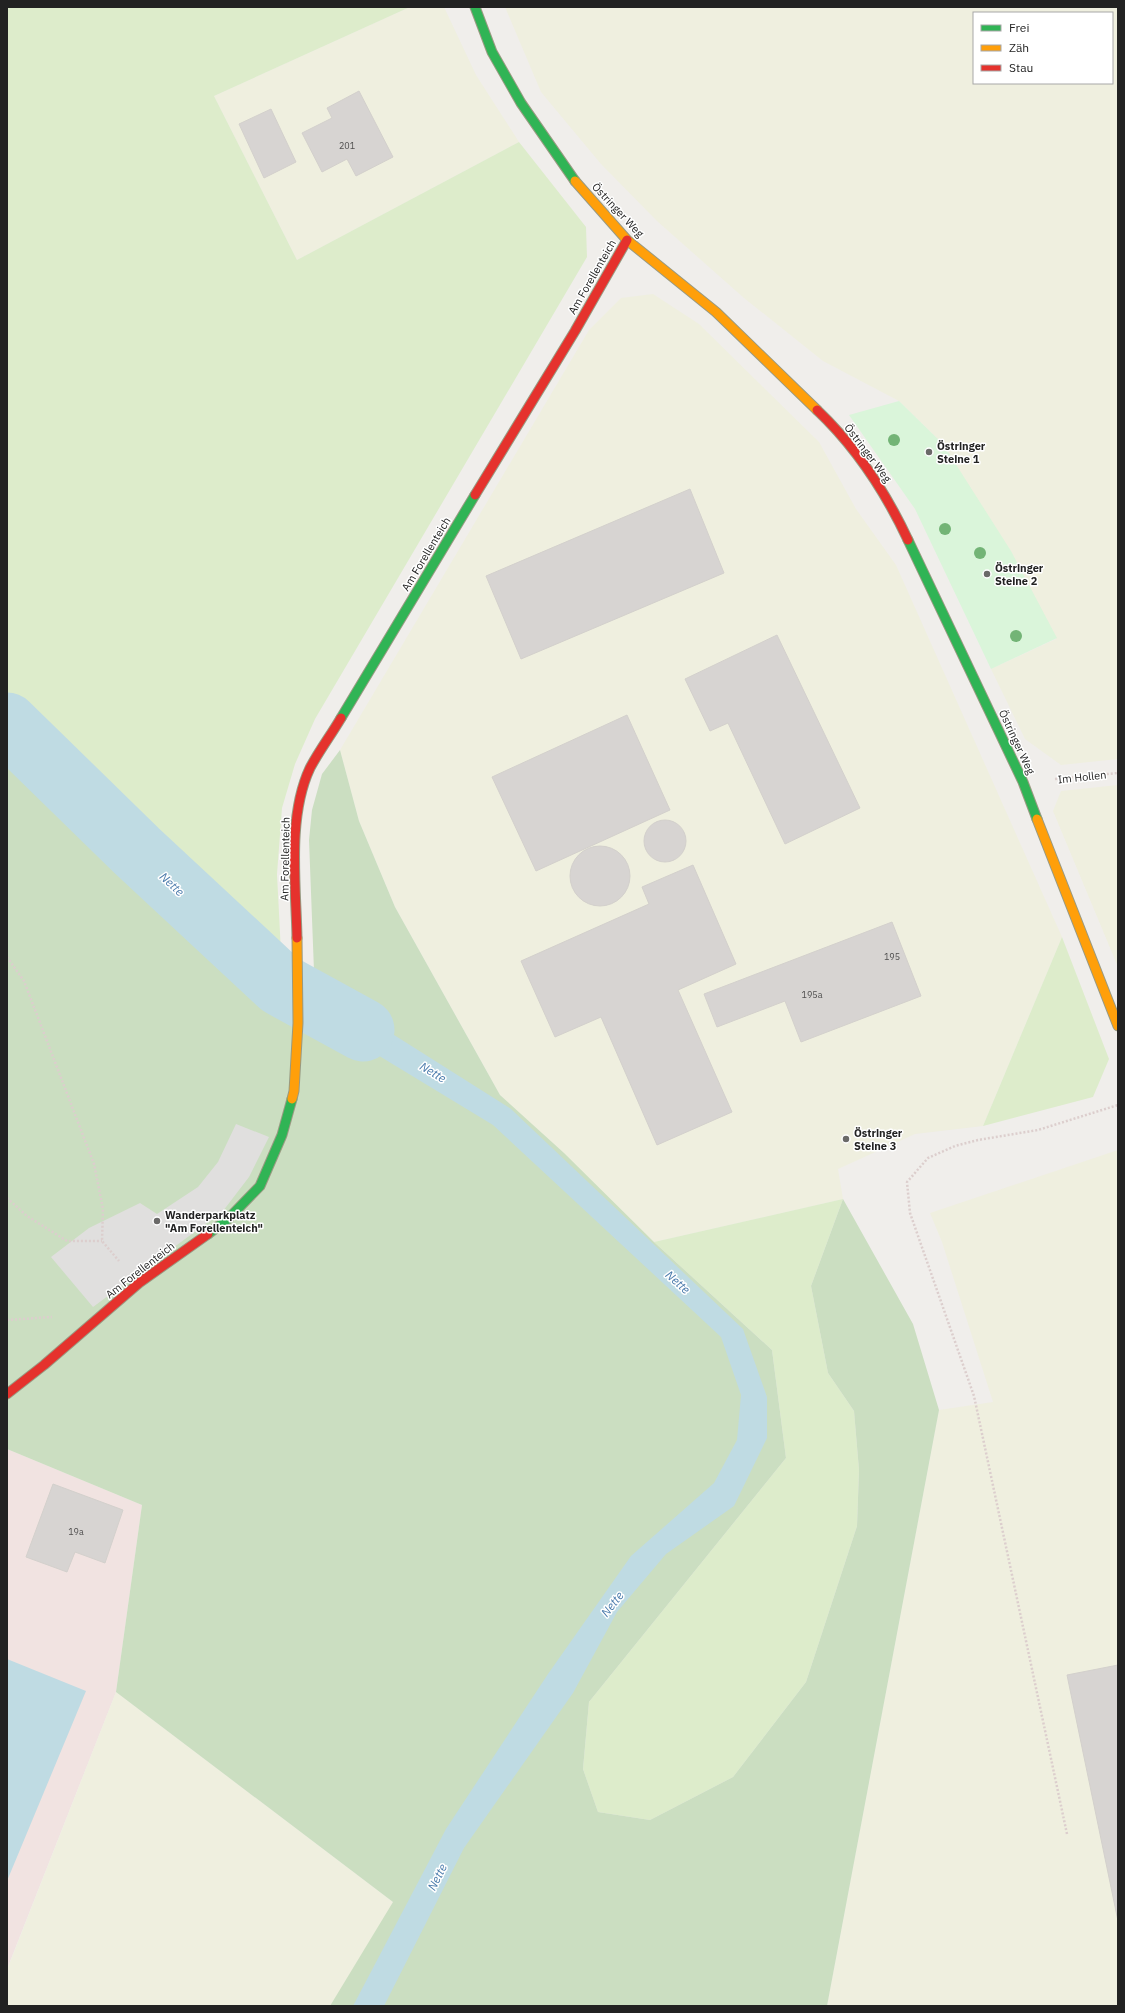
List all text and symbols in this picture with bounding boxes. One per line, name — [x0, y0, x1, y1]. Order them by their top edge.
legend — [973, 12, 1113, 84]
text: Frei — [1009, 20, 1029, 35]
text: Zäh — [1009, 40, 1029, 55]
text: Stau — [1009, 60, 1033, 75]
house number: 201 — [339, 140, 355, 151]
street label: Östringer Weg — [589, 180, 647, 240]
street label: Am Forellenteich — [565, 237, 619, 317]
street label: Östringer Weg — [841, 421, 895, 485]
place label: Östringer Steine 1 — [937, 439, 986, 466]
marker: Östringer Steine 1 — [924, 447, 934, 457]
street label: Am Forellenteich — [398, 514, 454, 594]
place label: Östringer Steine 2 — [995, 561, 1044, 588]
marker: Östringer Steine 2 — [982, 569, 992, 579]
street label: Östringer Weg — [996, 707, 1038, 777]
street label: Im Hollen — [1057, 767, 1107, 787]
street label: Am Forellenteich — [277, 817, 293, 901]
water label: Nette — [157, 869, 187, 899]
house number: 195 — [884, 951, 900, 962]
house number: 195a — [801, 989, 823, 1000]
water label: Nette — [417, 1058, 449, 1086]
place label: Östringer Steine 3 — [854, 1126, 903, 1153]
marker: Östringer Steine 3 — [841, 1134, 851, 1144]
place label: Wanderparkplatz "Am Forellenteich" — [165, 1208, 263, 1235]
marker: Wanderparkplatz "Am Forellenteich" — [152, 1216, 162, 1226]
street label: Am Forellenteich — [103, 1239, 177, 1301]
water label: Nette — [663, 1267, 693, 1297]
house number: 19a — [68, 1526, 84, 1537]
water label: Nette — [597, 1588, 627, 1620]
water label: Nette — [424, 1861, 450, 1893]

